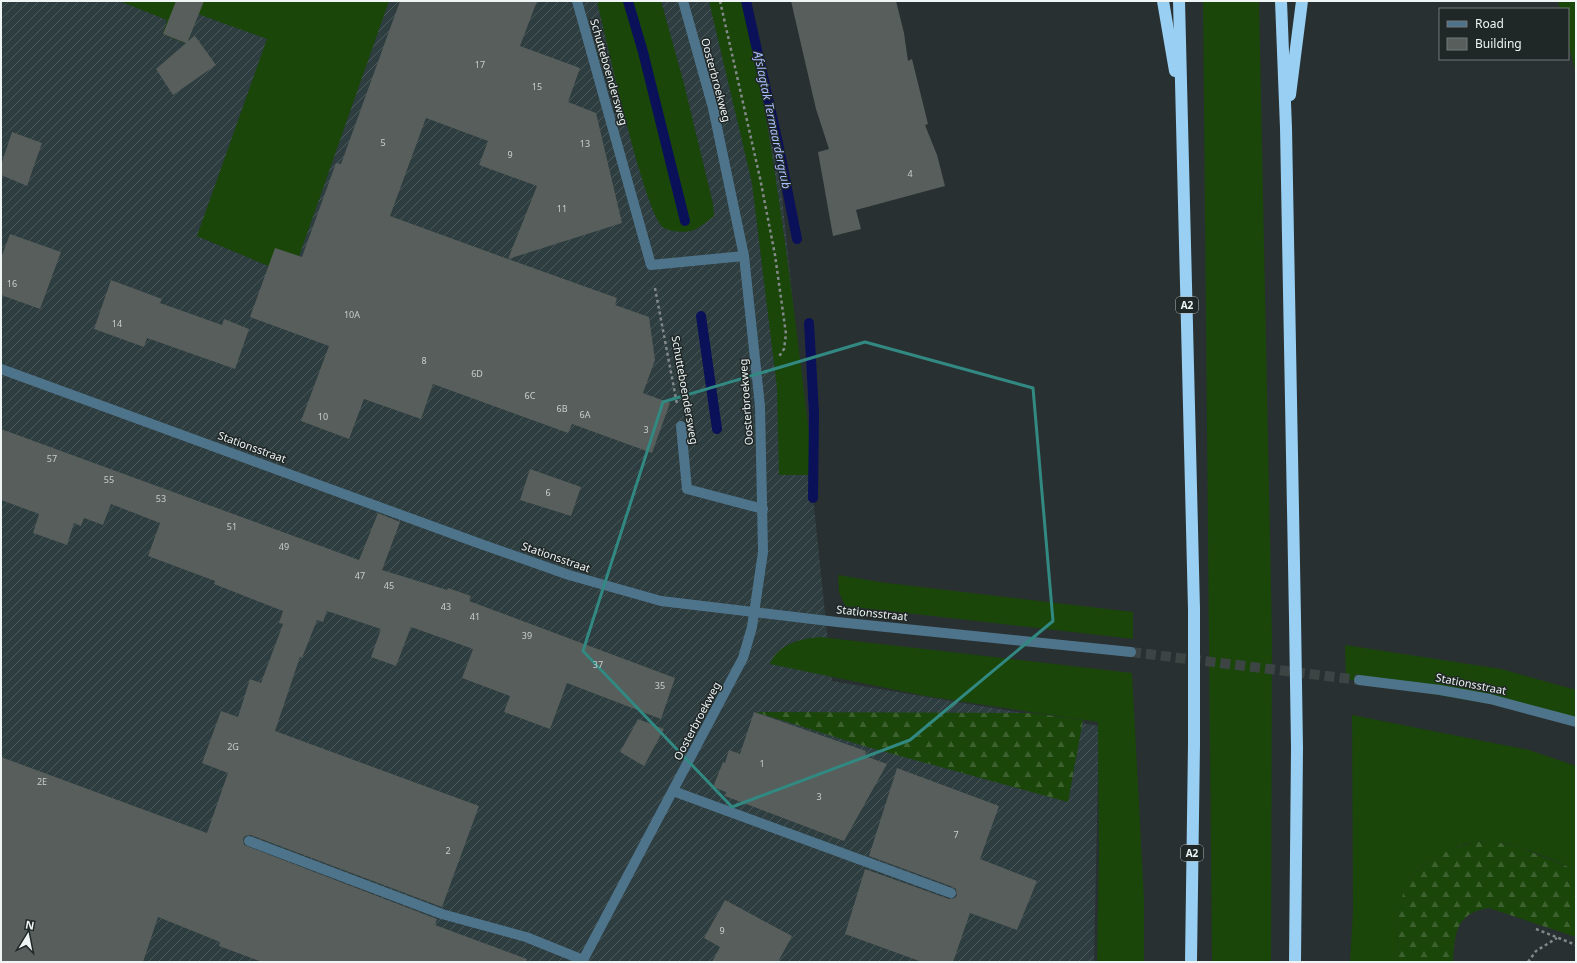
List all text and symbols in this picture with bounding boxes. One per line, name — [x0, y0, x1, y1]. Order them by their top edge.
legend — [1439, 8, 1569, 60]
text: Road — [1475, 15, 1504, 32]
street label: Schutteboendersweg — [587, 17, 632, 127]
text: Building — [1475, 35, 1522, 52]
street label: Oosterbroekweg — [698, 36, 735, 124]
water label: Afslagtak Termaardergrub — [749, 49, 795, 190]
house number: 17 — [475, 58, 485, 71]
house number: 15 — [532, 80, 542, 93]
house number: 5 — [380, 136, 386, 149]
house number: 13 — [580, 137, 590, 150]
house number: 9 — [507, 148, 513, 161]
house number: 4 — [907, 167, 913, 180]
house number: 11 — [557, 202, 567, 215]
house number: 16 — [7, 277, 17, 290]
road number: A2 — [1176, 297, 1198, 313]
house number: 10A — [344, 308, 360, 321]
house number: 14 — [112, 317, 122, 330]
street label: Schutteboendersweg — [669, 335, 702, 445]
house number: 8 — [421, 354, 427, 367]
street label: Oosterbroekweg — [735, 358, 756, 446]
house number: 6D — [471, 367, 483, 380]
house number: 6C — [525, 389, 536, 402]
house number: 6B — [557, 402, 568, 415]
house number: 6A — [580, 408, 591, 421]
house number: 10 — [318, 410, 328, 423]
house number: 3 — [643, 423, 649, 436]
street label: Stationsstraat — [216, 427, 288, 466]
house number: 57 — [47, 452, 57, 465]
house number: 55 — [104, 473, 114, 486]
house number: 6 — [545, 486, 551, 499]
house number: 53 — [156, 492, 166, 505]
house number: 51 — [227, 520, 237, 533]
street label: Stationsstraat — [520, 538, 592, 575]
house number: 49 — [279, 540, 289, 553]
house number: 47 — [355, 569, 365, 582]
house number: 45 — [384, 579, 394, 592]
house number: 43 — [441, 600, 451, 613]
street label: Stationsstraat — [836, 601, 908, 624]
house number: 41 — [470, 610, 480, 623]
house number: 39 — [522, 629, 532, 642]
house number: 37 — [593, 658, 603, 671]
street label: Stationsstraat — [1435, 669, 1508, 698]
house number: 35 — [655, 679, 665, 692]
street label: Oosterbroekweg — [670, 679, 724, 763]
house number: 2G — [227, 740, 239, 753]
house number: 1 — [759, 757, 765, 770]
house number: 2E — [37, 775, 47, 788]
house number: 3 — [816, 790, 822, 803]
house number: 7 — [953, 828, 959, 841]
house number: 2 — [445, 844, 451, 857]
road number: A2 — [1181, 845, 1203, 861]
north arrow — [8, 915, 48, 955]
text: N — [24, 916, 36, 933]
house number: 9 — [719, 924, 725, 937]

